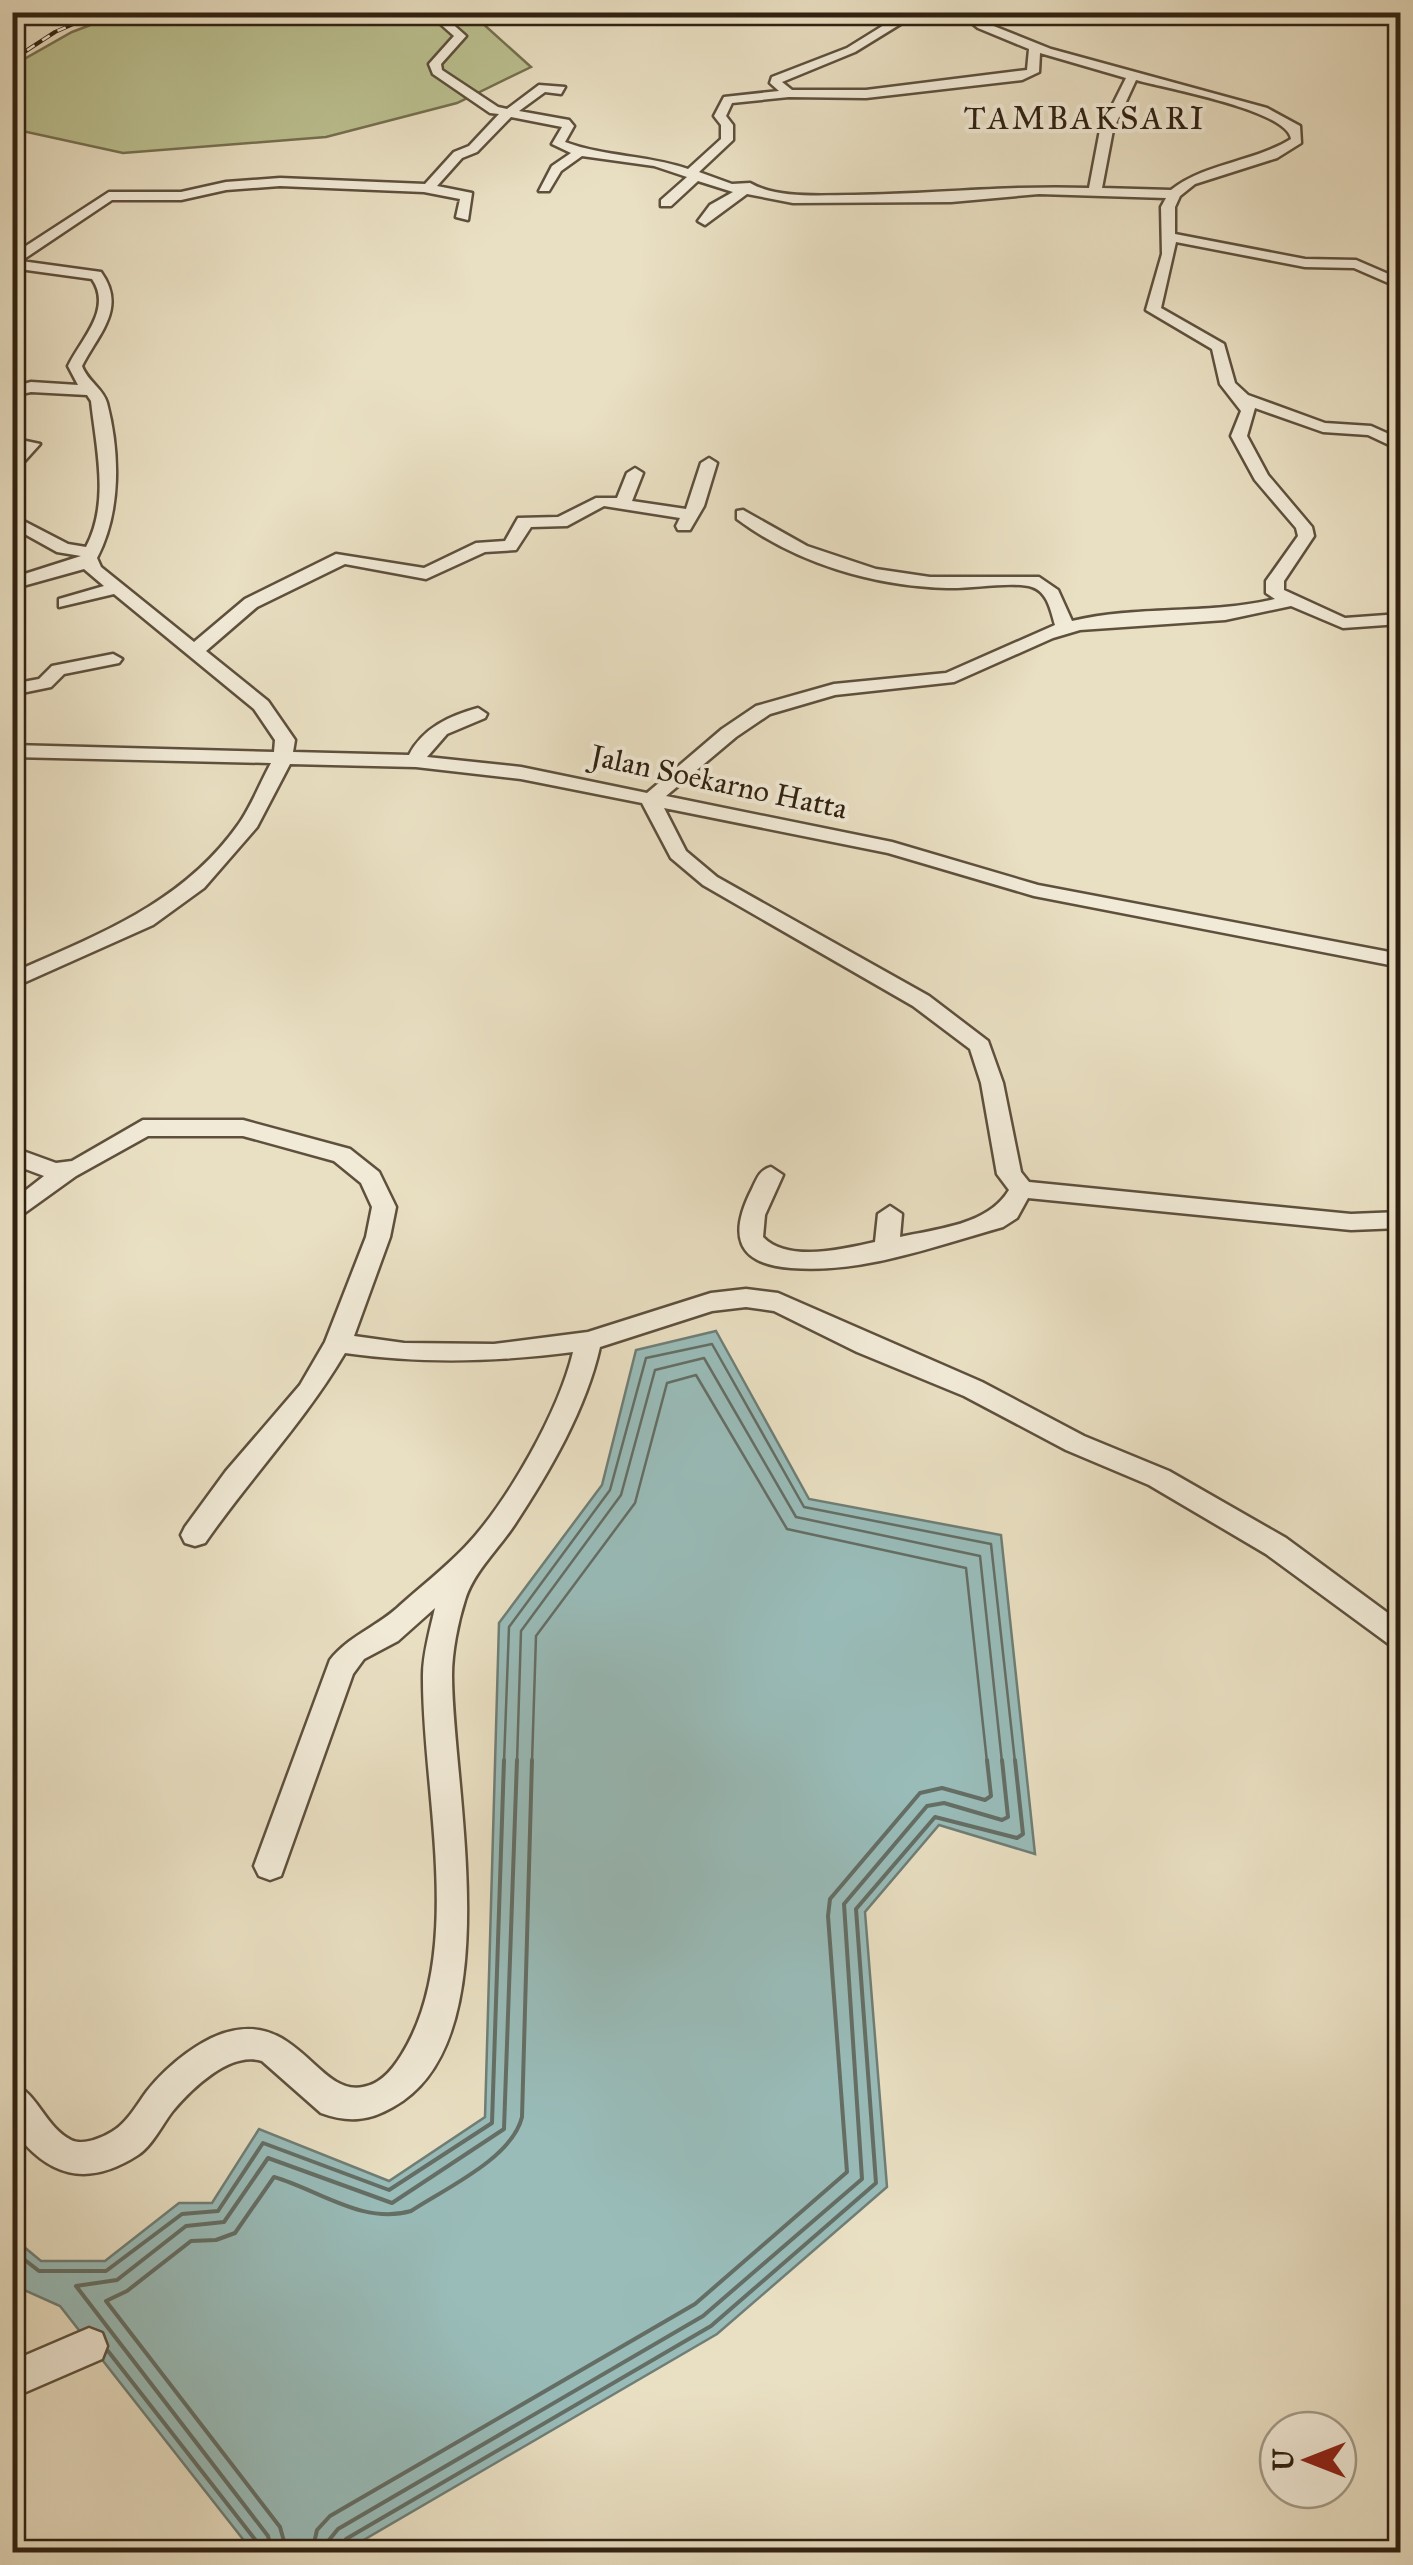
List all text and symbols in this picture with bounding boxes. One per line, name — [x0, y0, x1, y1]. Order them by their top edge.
district label: TAMBAKSARI — [964, 99, 1206, 138]
street label: Jalan Soekarno Hatta — [585, 737, 851, 827]
north arrow — [1258, 2410, 1358, 2510]
text: U — [1266, 2448, 1301, 2471]

